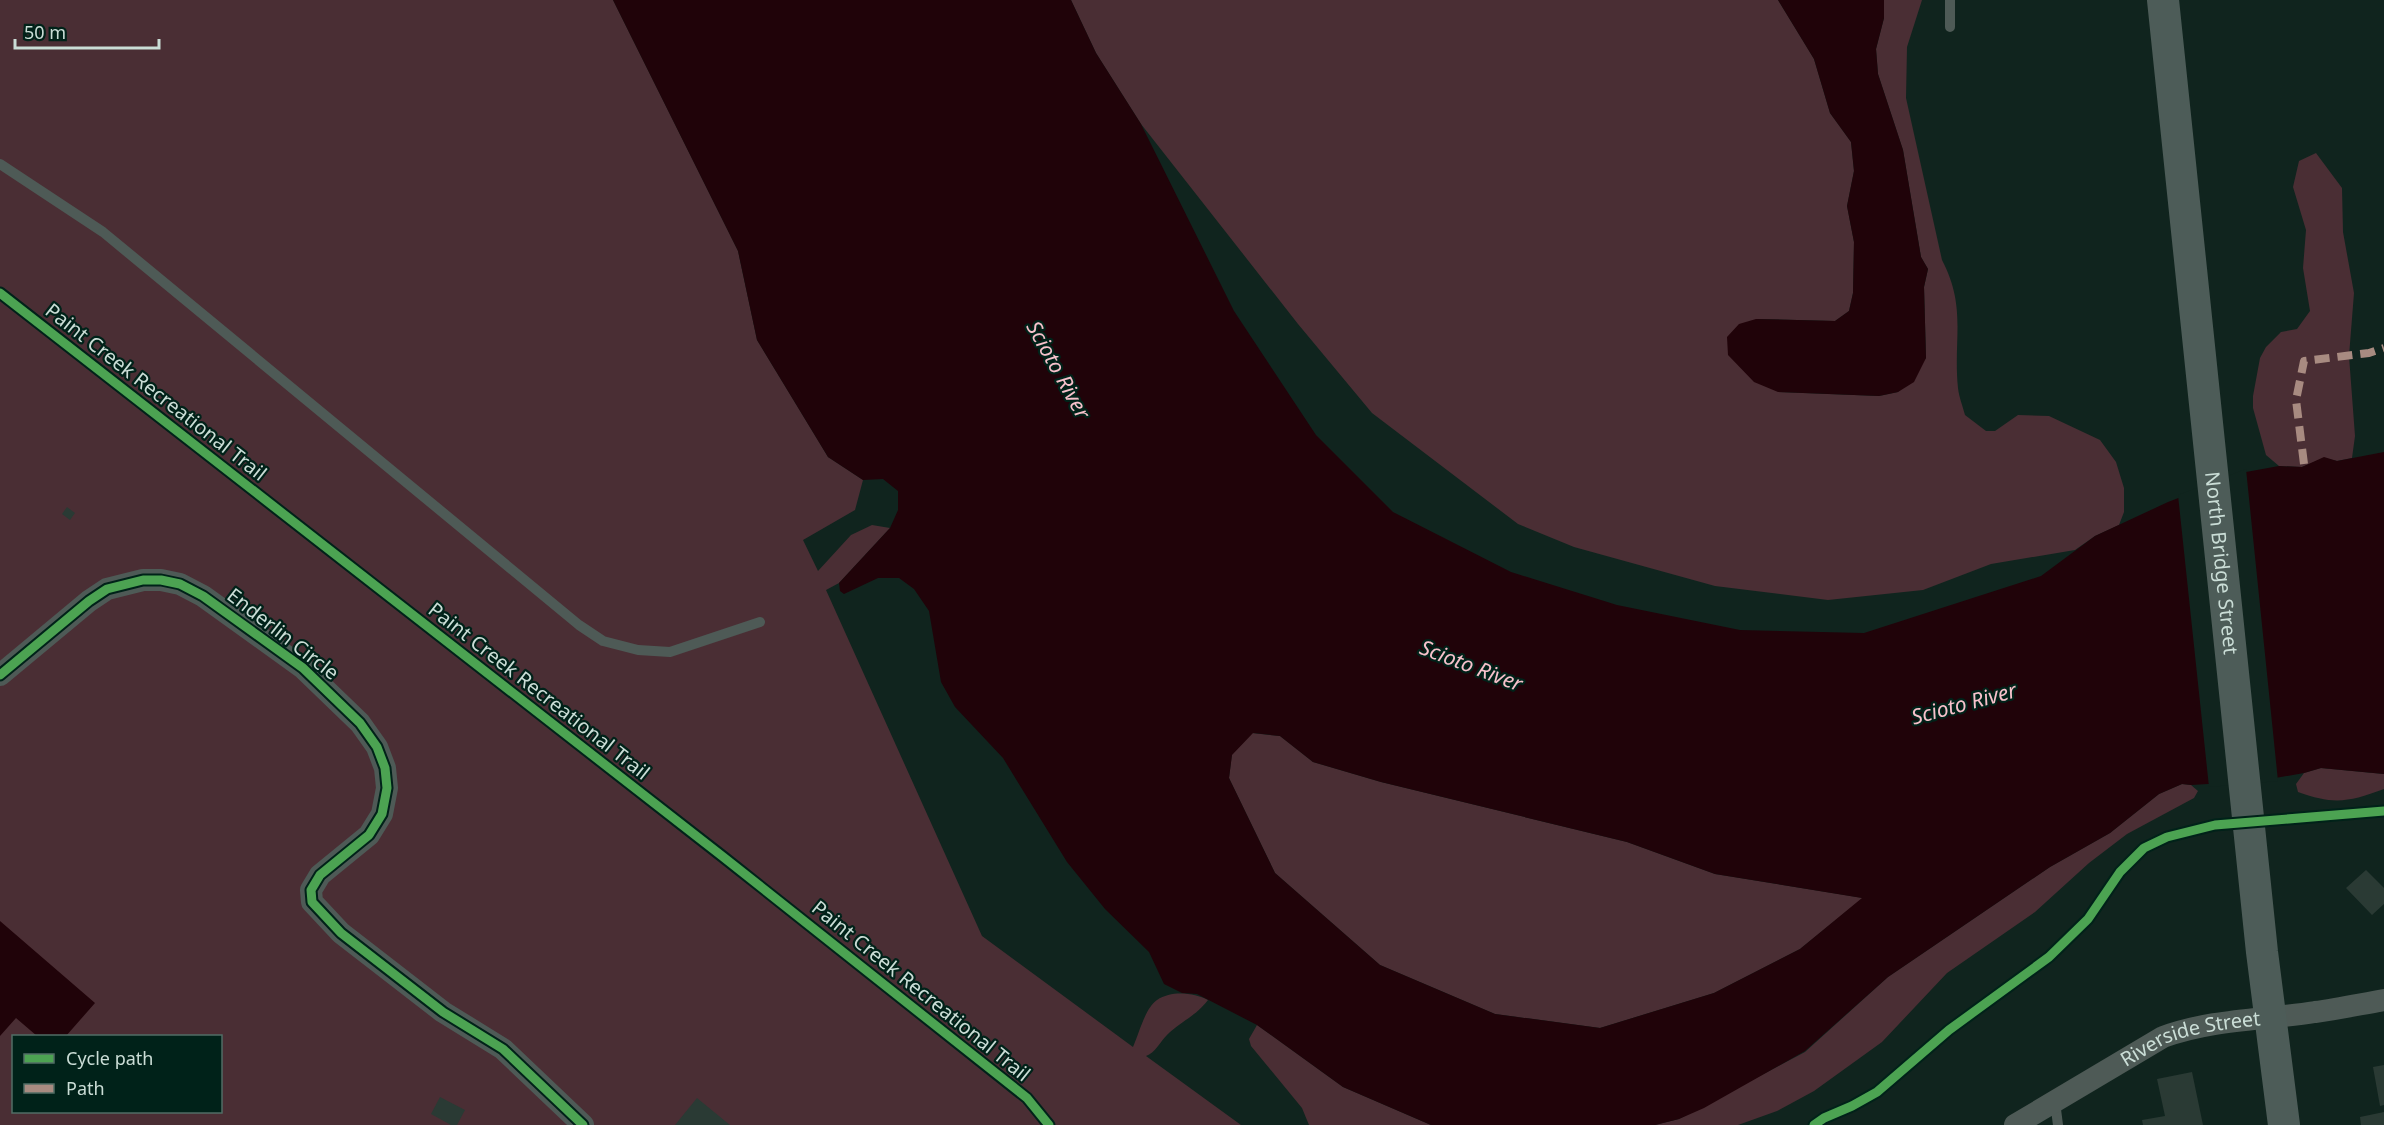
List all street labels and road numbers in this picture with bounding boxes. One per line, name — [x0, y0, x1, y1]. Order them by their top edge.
street label: Paint Creek Recreational Trail — [40, 297, 273, 487]
street label: North Bridge Street — [2199, 470, 2245, 656]
street label: Enderlin Circle — [222, 581, 345, 686]
street label: Paint Creek Recreational Trail — [423, 596, 656, 786]
street label: Paint Creek Recreational Trail — [806, 894, 1036, 1087]
street label: Riverside Street — [2115, 1004, 2261, 1072]

